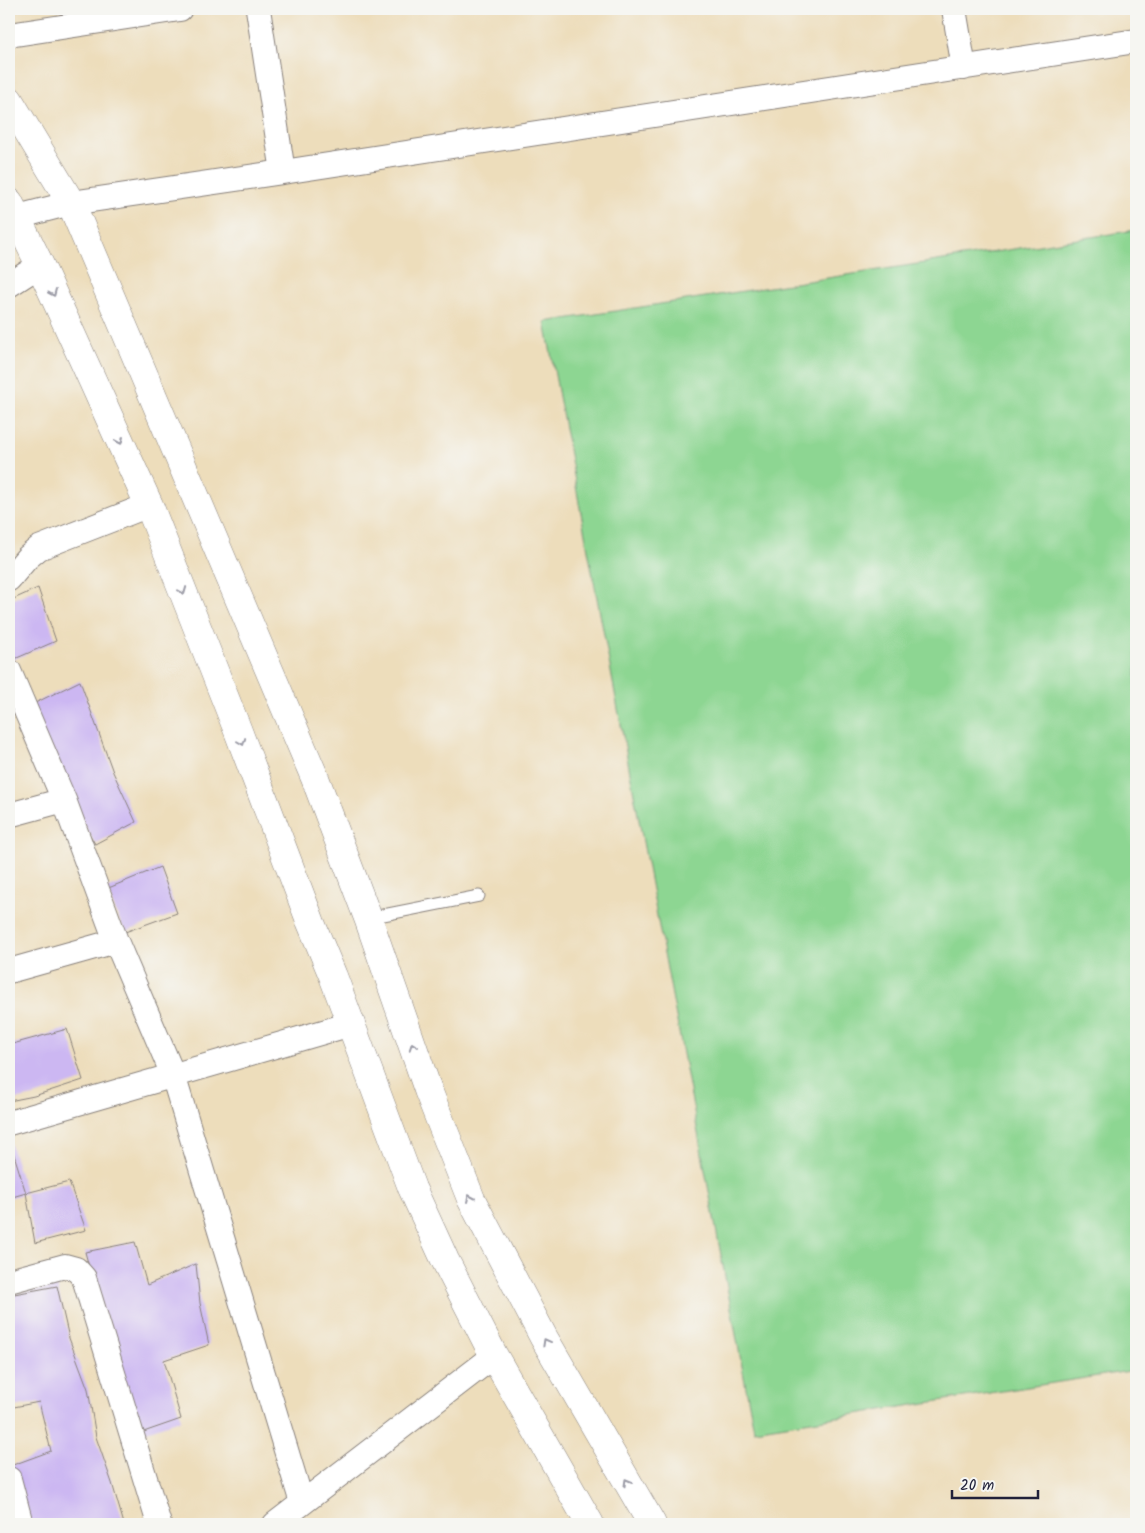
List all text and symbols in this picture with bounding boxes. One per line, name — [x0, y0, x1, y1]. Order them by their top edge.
one-way arrow — [46, 288, 57, 297]
one-way arrow — [114, 436, 124, 445]
one-way arrow — [177, 586, 187, 595]
one-way arrow — [236, 737, 246, 746]
one-way arrow — [409, 1042, 419, 1050]
one-way arrow — [466, 1194, 477, 1203]
one-way arrow — [542, 1338, 552, 1347]
scale bar — [952, 1468, 1039, 1500]
text: 20 m — [960, 1474, 994, 1498]
one-way arrow — [624, 1479, 634, 1488]

